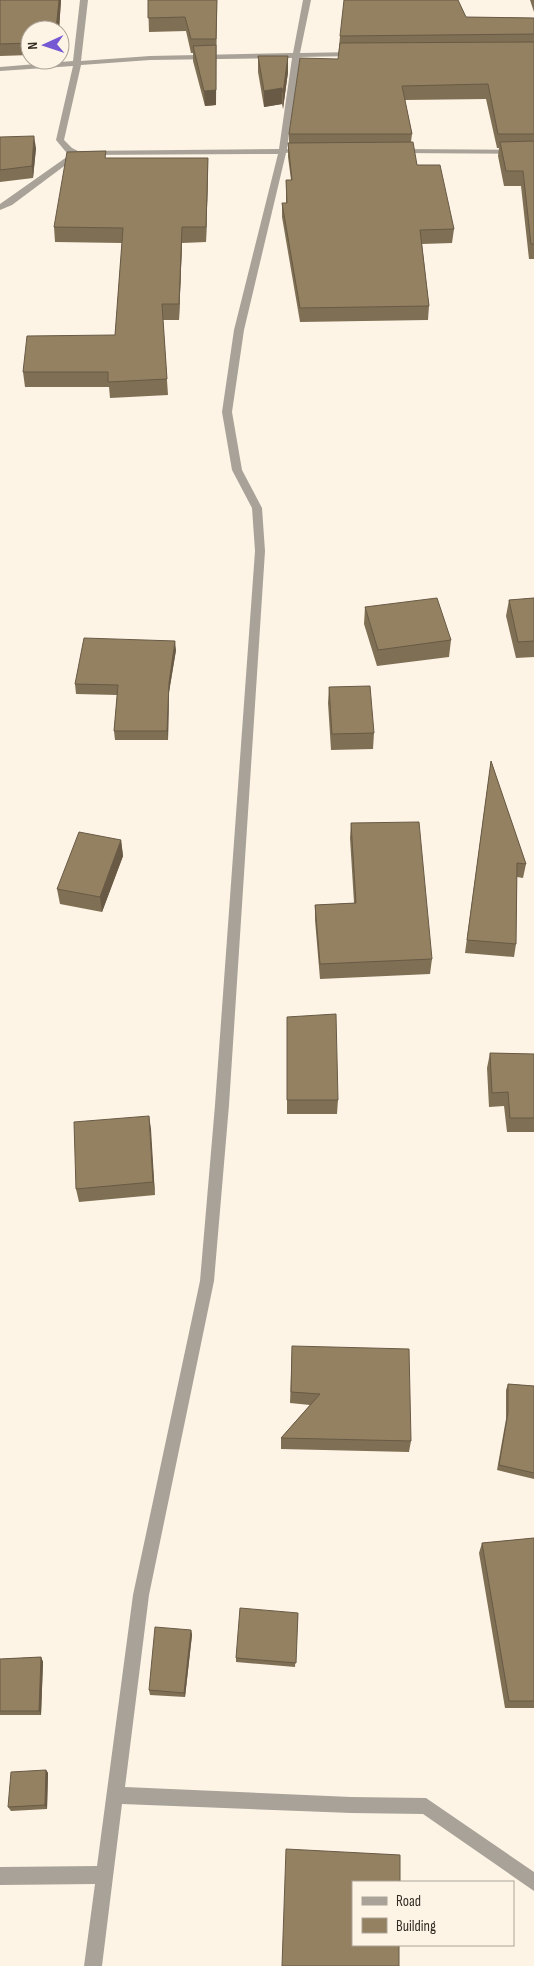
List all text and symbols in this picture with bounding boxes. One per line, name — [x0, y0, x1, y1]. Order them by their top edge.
north arrow — [20, 20, 70, 70]
text: N — [24, 41, 41, 50]
legend — [352, 1881, 514, 1946]
text: Road — [396, 1892, 421, 1911]
text: Building — [396, 1917, 436, 1936]

